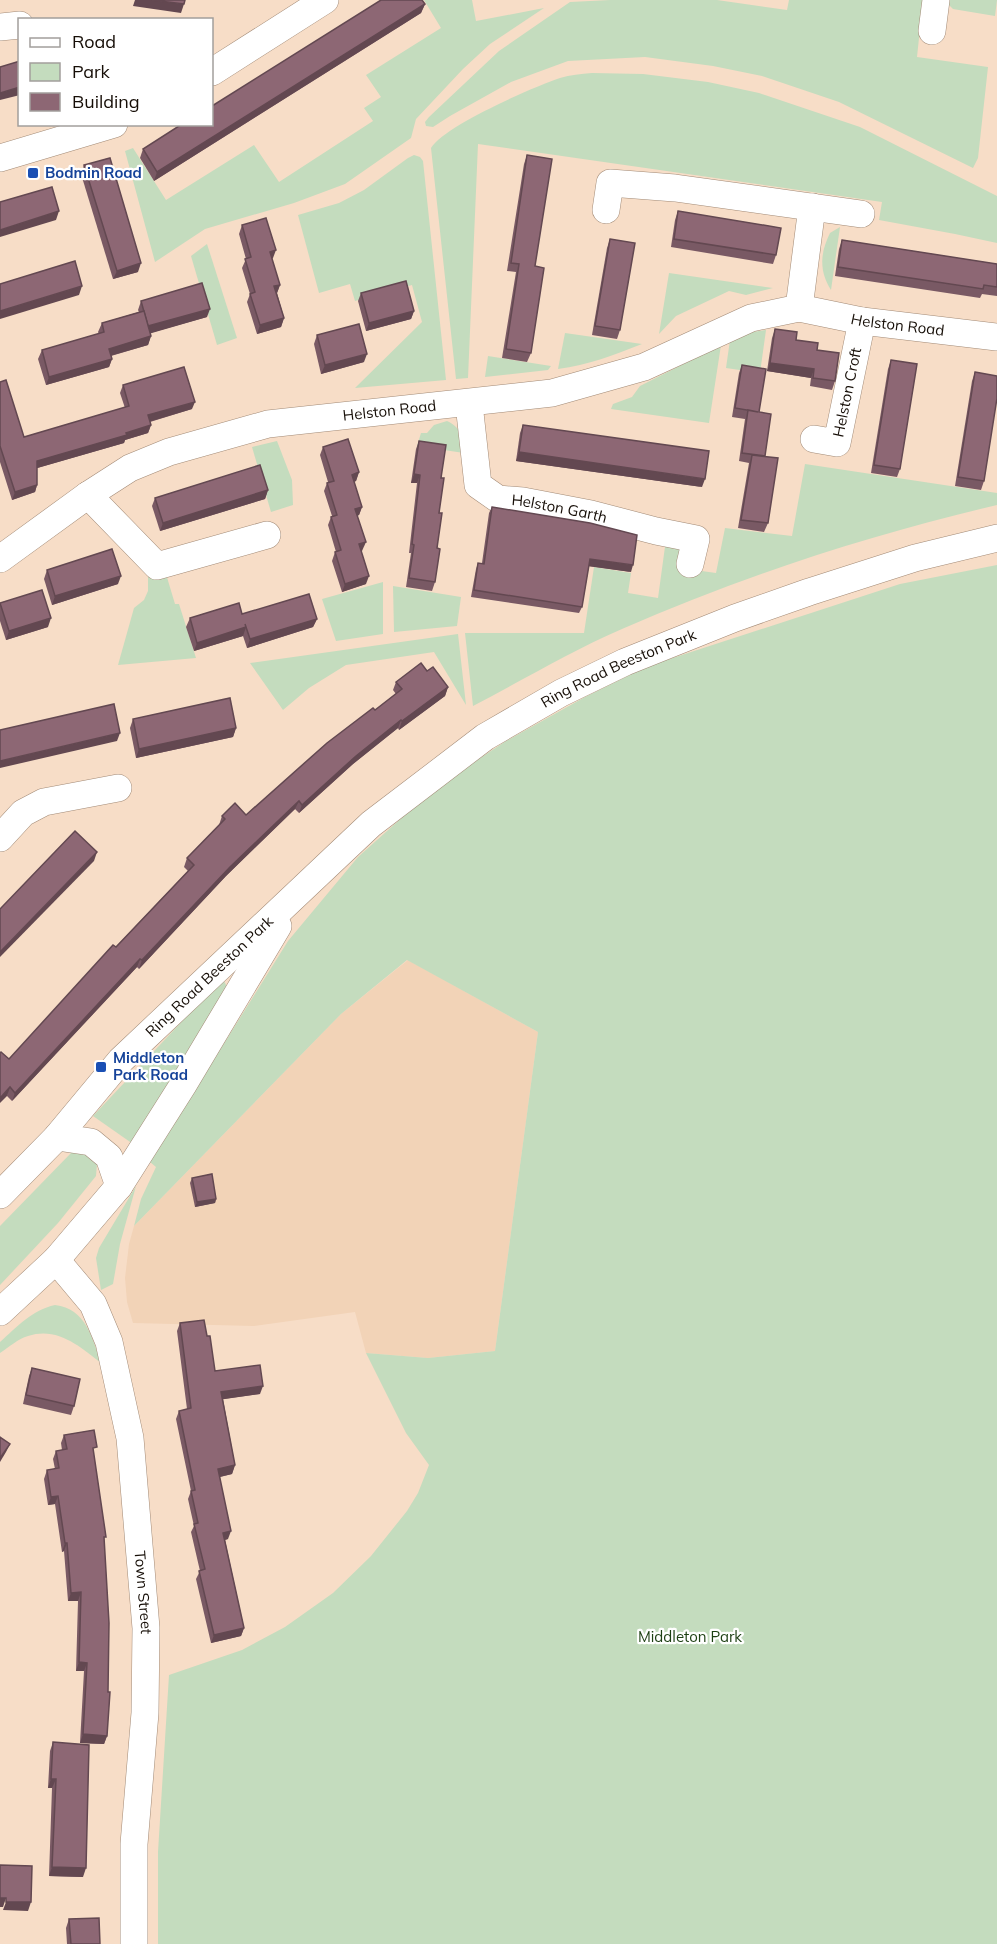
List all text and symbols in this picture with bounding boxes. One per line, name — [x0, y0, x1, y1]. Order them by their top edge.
legend — [18, 18, 213, 126]
text: Road — [72, 30, 116, 53]
text: Park — [72, 60, 111, 83]
text: Building — [72, 90, 140, 113]
place label: Bodmin Road — [45, 163, 142, 182]
marker: Bodmin Road — [26, 166, 40, 180]
street label: Helston Road — [849, 309, 945, 340]
street label: Helston Croft — [828, 346, 865, 439]
street label: Helston Road — [342, 396, 437, 425]
street label: Helston Garth — [511, 490, 609, 527]
street label: Ring Road Beeston Park — [537, 625, 699, 712]
street label: Ring Road Beeston Park — [141, 911, 277, 1041]
place label: Middleton Park Road — [113, 1048, 188, 1084]
marker: Middleton Park Road — [94, 1060, 108, 1074]
street label: Town Street — [131, 1550, 156, 1634]
park label: Middleton Park — [638, 1627, 742, 1646]

